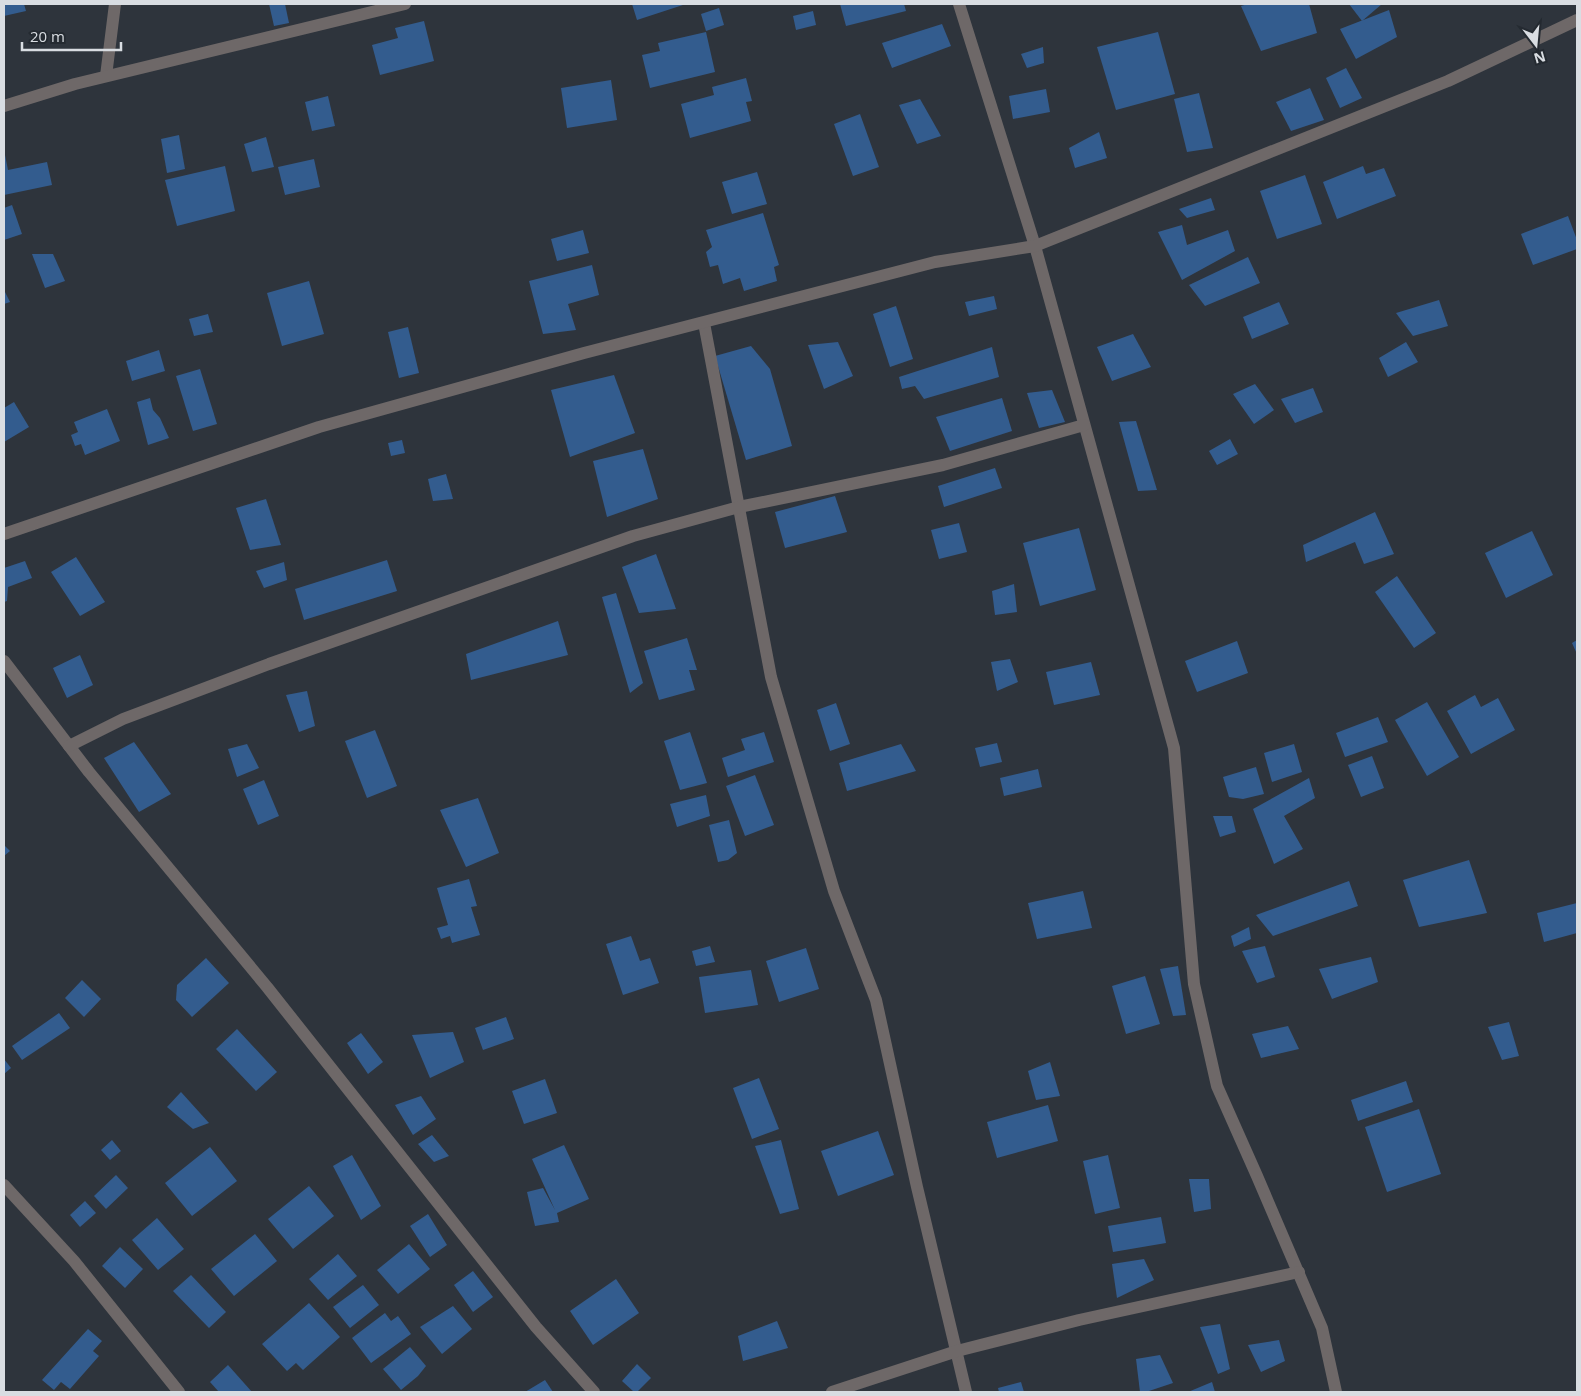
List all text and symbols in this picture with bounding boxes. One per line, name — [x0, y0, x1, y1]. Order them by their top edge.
scale bar — [22, 20, 121, 52]
north arrow — [1511, 20, 1561, 70]
text: 20 m — [30, 26, 65, 46]
text: N — [1532, 47, 1548, 69]

